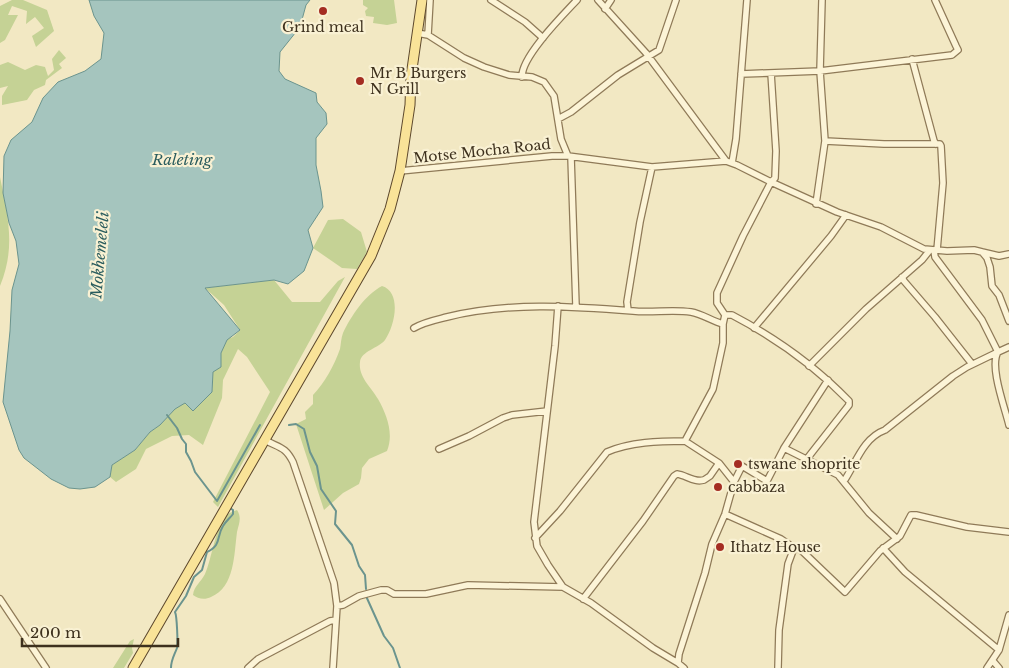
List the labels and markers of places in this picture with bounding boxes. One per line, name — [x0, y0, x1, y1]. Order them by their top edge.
marker: Grind meal — [317, 5, 329, 17]
place label: Grind meal — [282, 18, 364, 36]
place label: Mr B Burgers N Grill — [370, 64, 466, 98]
marker: Mr B Burgers N Grill — [354, 75, 366, 87]
place label: tswane shoprite — [748, 455, 860, 473]
marker: tswane shoprite — [732, 458, 744, 470]
place label: cabbaza — [728, 478, 785, 496]
marker: cabbaza — [712, 481, 724, 493]
place label: Ithatz House — [730, 538, 821, 556]
marker: Ithatz House — [714, 541, 726, 553]

